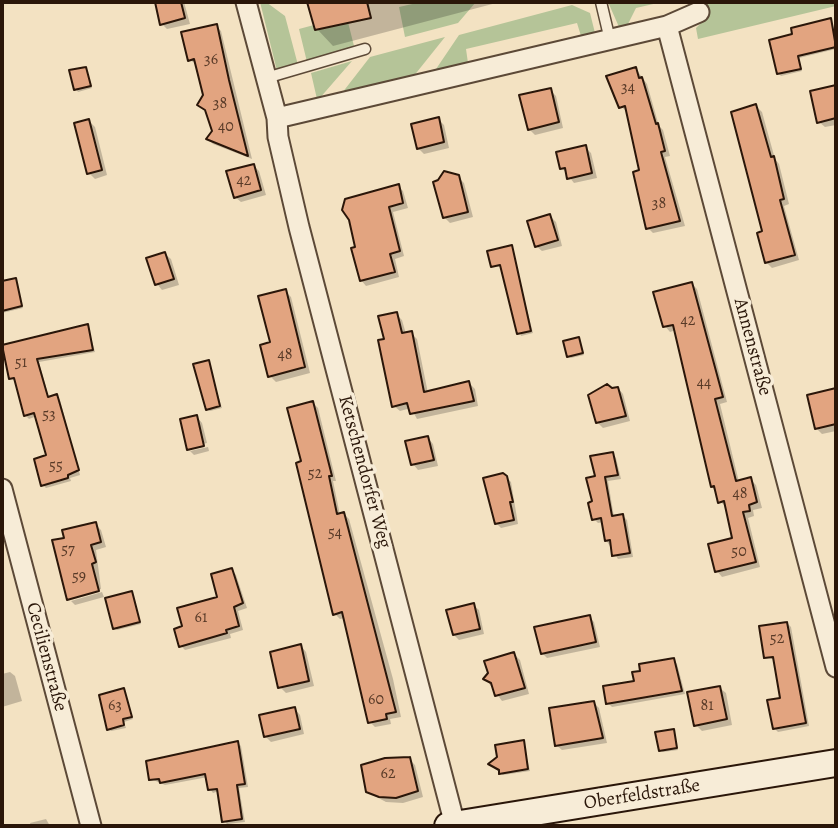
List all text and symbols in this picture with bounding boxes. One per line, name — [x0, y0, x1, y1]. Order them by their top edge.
house number: 36 — [204, 50, 218, 70]
house number: 34 — [621, 78, 635, 98]
house number: 38 — [213, 94, 227, 114]
house number: 40 — [218, 117, 234, 137]
house number: 42 — [237, 171, 251, 191]
house number: 38 — [652, 194, 666, 214]
street label: Annenstraße — [728, 296, 776, 398]
house number: 42 — [681, 311, 695, 331]
house number: 48 — [277, 345, 293, 365]
house number: 51 — [15, 353, 27, 373]
house number: 44 — [697, 373, 711, 393]
street label: Ketschendorfer Weg — [333, 393, 395, 551]
house number: 53 — [42, 405, 56, 425]
house number: 55 — [49, 456, 63, 476]
house number: 52 — [308, 464, 322, 484]
house number: 48 — [732, 484, 748, 504]
house number: 54 — [328, 523, 342, 543]
house number: 57 — [61, 540, 75, 560]
house number: 50 — [731, 542, 747, 562]
house number: 59 — [72, 567, 86, 587]
street label: Cecilienstraße — [21, 600, 71, 714]
house number: 61 — [195, 608, 207, 628]
house number: 52 — [770, 629, 784, 649]
house number: 60 — [368, 690, 384, 710]
house number: 63 — [108, 696, 122, 716]
house number: 81 — [700, 696, 714, 716]
house number: 62 — [381, 764, 395, 784]
street label: Oberfeldstraße — [582, 775, 702, 815]

